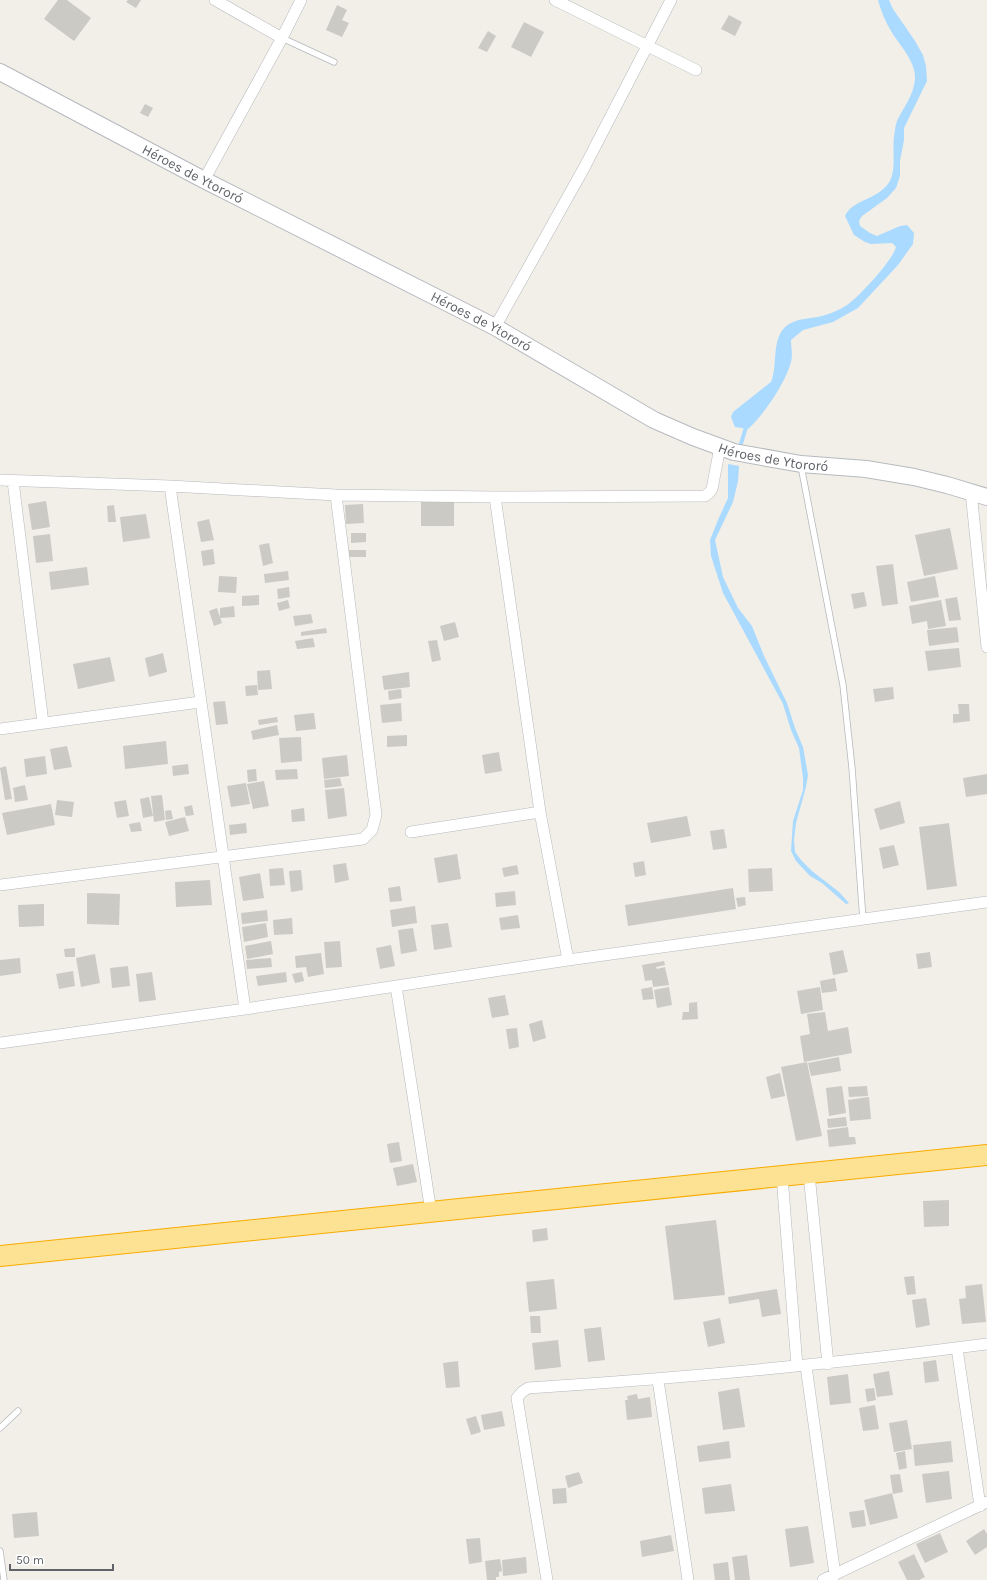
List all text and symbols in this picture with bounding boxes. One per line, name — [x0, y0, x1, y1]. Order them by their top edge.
street label: Héroes de Ytororó — [139, 140, 246, 207]
street label: Héroes de Ytororó — [428, 288, 535, 355]
street label: Héroes de Ytororó — [716, 439, 829, 475]
scale bar — [10, 1546, 113, 1572]
text: 50 m — [16, 1553, 44, 1567]

